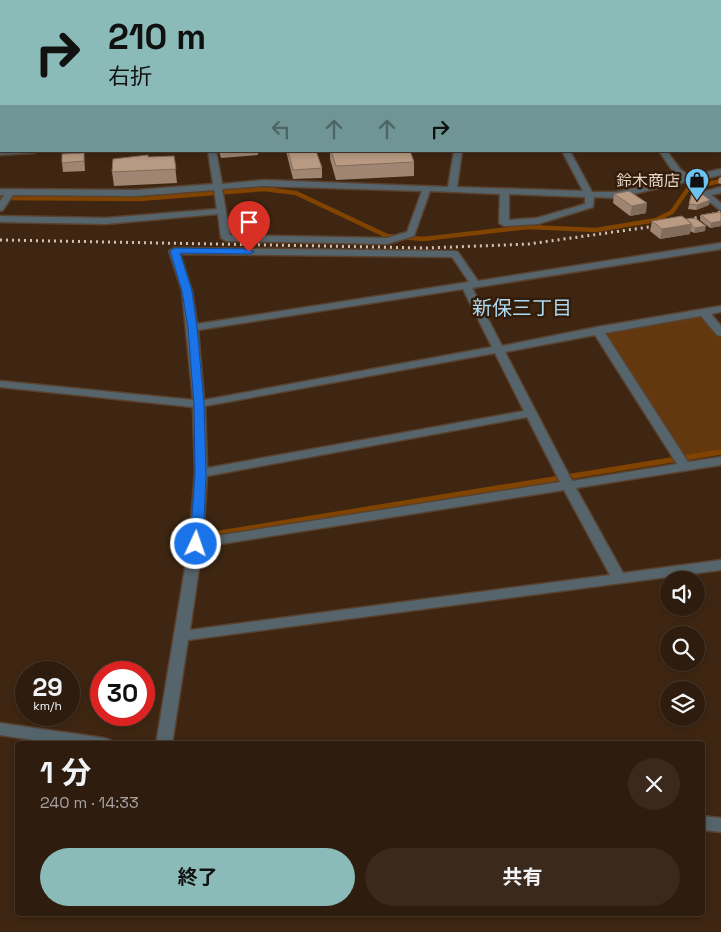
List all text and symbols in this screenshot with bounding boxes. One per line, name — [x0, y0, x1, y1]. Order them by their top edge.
text: 210 m — [108, 15, 206, 59]
icon: right — [25, 20, 90, 85]
text: 右折 — [108, 62, 152, 90]
icon: left — [267, 115, 295, 143]
icon: ahead — [320, 115, 348, 143]
icon: ahead — [373, 115, 401, 143]
icon: right — [426, 115, 454, 143]
shop icon: 鈴木商店 — [684, 167, 710, 201]
place label: 鈴木商店 — [616, 170, 680, 191]
pin — [228, 201, 270, 252]
icon: arrive — [235, 208, 263, 236]
district label: 新保三丁目 — [472, 295, 572, 321]
position arrow — [169, 517, 221, 569]
map controls — [660, 571, 705, 726]
button: sound — [660, 571, 705, 616]
button: search — [660, 626, 705, 671]
speed limit sign: 30 — [90, 661, 155, 726]
text: 29 — [32, 671, 63, 703]
button: layers — [660, 681, 705, 726]
text: km/h — [33, 698, 62, 714]
text: 1 分 — [40, 753, 91, 792]
button: close — [628, 758, 680, 810]
text: 240 m · 14:33 — [40, 792, 139, 813]
button: 終了 — [40, 848, 355, 906]
button: 共有 — [365, 848, 680, 906]

